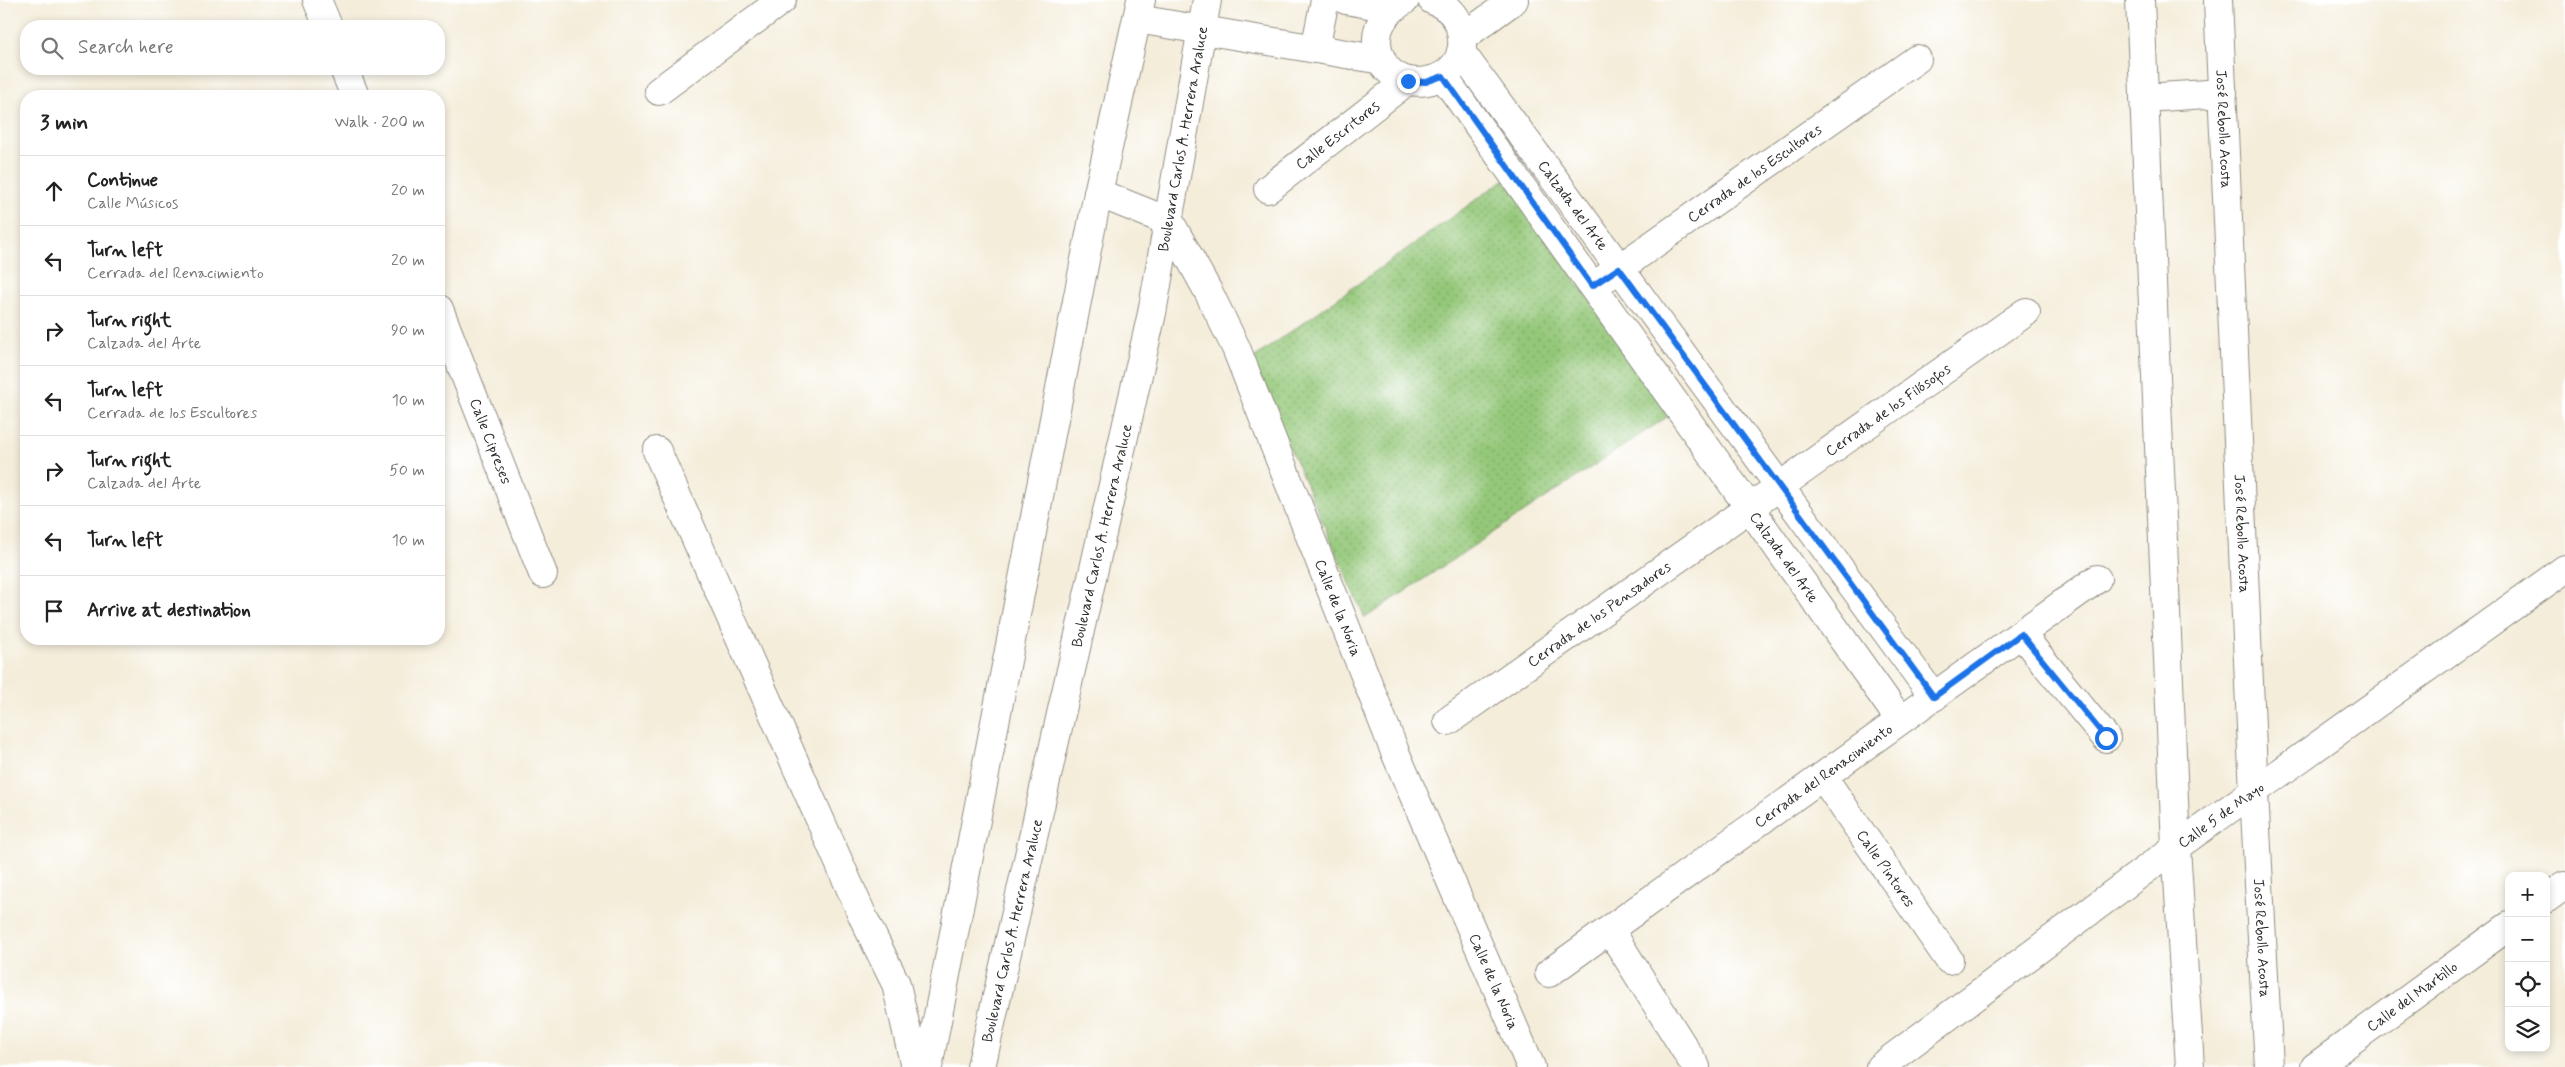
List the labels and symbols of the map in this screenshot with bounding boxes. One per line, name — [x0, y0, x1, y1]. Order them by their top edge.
street label: Boulevard Carlos A. Herrera Araluce — [1154, 25, 1213, 253]
street label: José Rebollo Acosta — [2210, 69, 2236, 189]
route end — [1397, 70, 1420, 93]
street label: Calle Escritores — [1292, 97, 1384, 175]
street label: Cerrada de los Escultores — [1684, 120, 1827, 228]
street label: Calzada del Arte — [1533, 157, 1612, 255]
street label: Cerrada de los Filósofos — [1822, 359, 1955, 462]
street label: Calle Cipreses — [464, 396, 516, 488]
street label: Boulevard Carlos A. Herrera Araluce — [1068, 422, 1138, 649]
street label: José Rebollo Acosta — [2229, 474, 2254, 594]
street label: Calzada del Arte — [1744, 508, 1823, 607]
street label: Calle de la Noria — [1309, 557, 1366, 660]
street label: Cerrada de los Pensadores — [1524, 557, 1676, 673]
street label: Cerrada del Renacimiento — [1751, 720, 1897, 833]
route start — [2095, 727, 2118, 750]
street label: Calle 5 de Mayo — [2174, 778, 2269, 853]
street label: Boulevard Carlos A. Herrera Araluce — [978, 817, 1048, 1044]
street label: Calle Pintores — [1851, 826, 1919, 912]
street label: José Rebollo Acosta — [2248, 878, 2274, 998]
street label: Calle de la Noria — [1464, 931, 1523, 1033]
street label: Calle del Martillo — [2363, 957, 2462, 1037]

